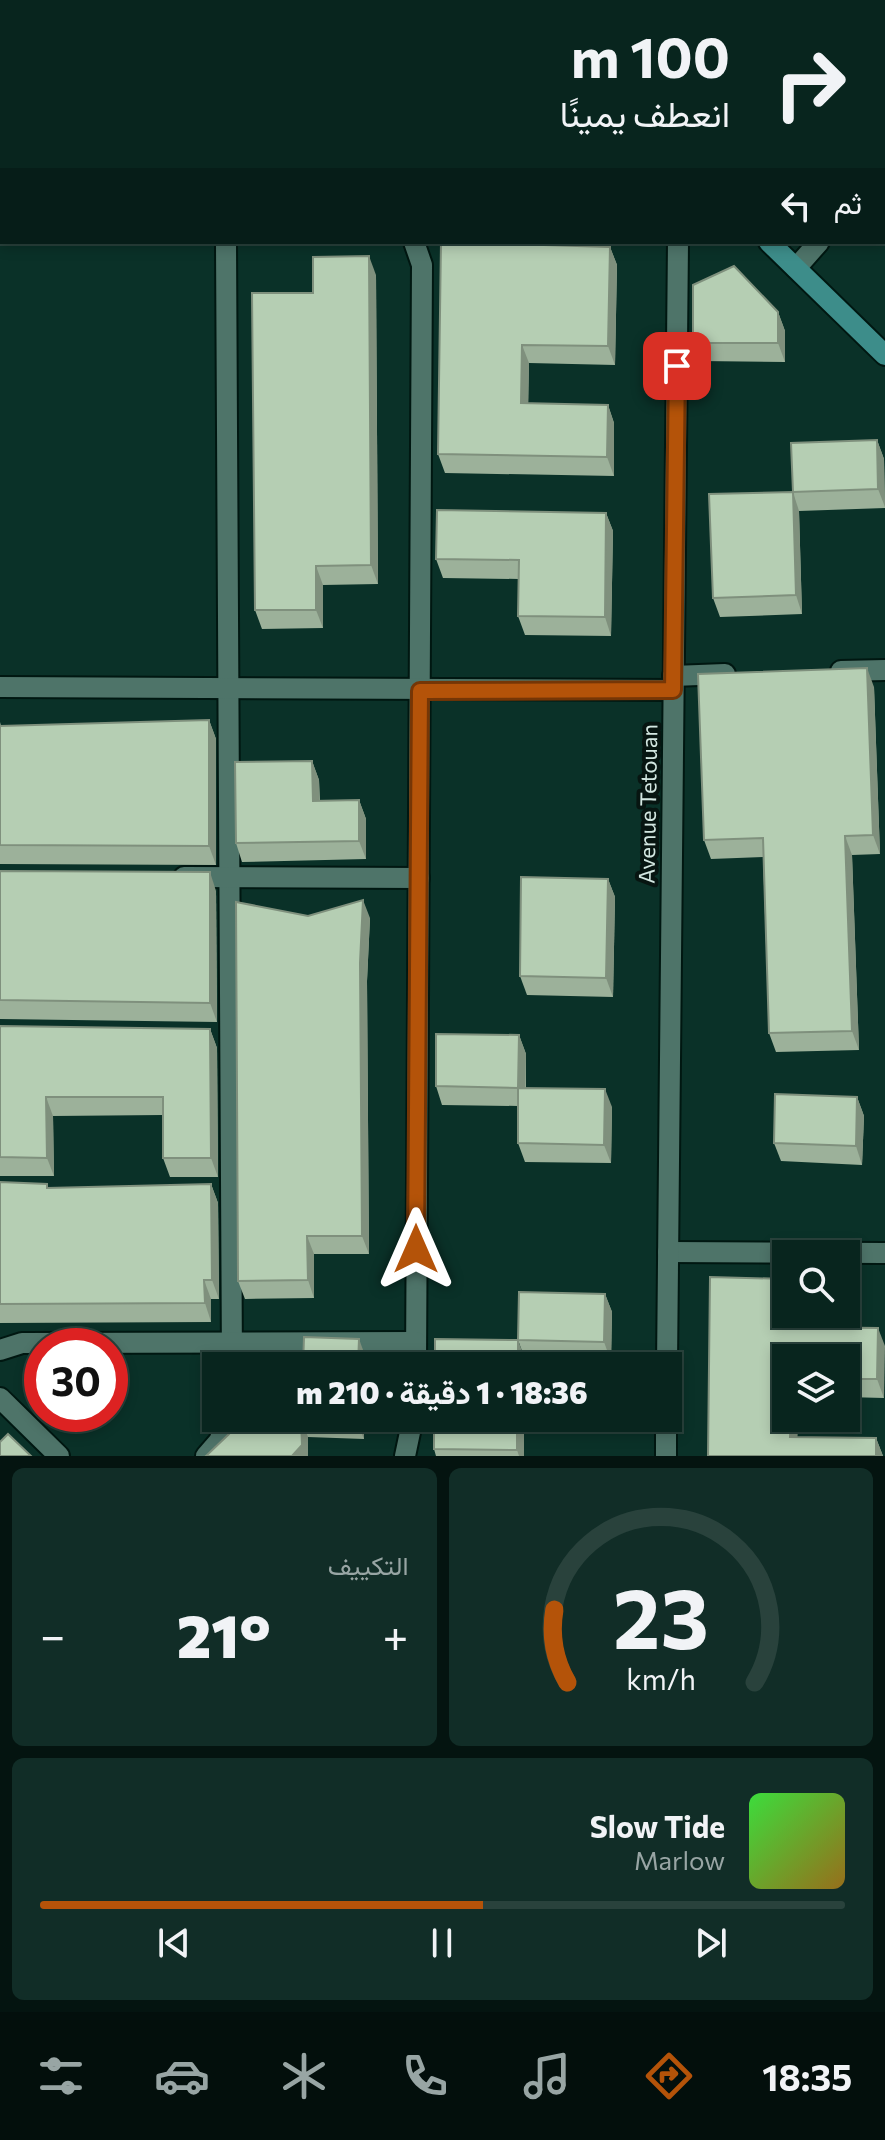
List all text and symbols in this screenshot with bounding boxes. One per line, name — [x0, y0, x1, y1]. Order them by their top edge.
text: 100 m — [571, 21, 730, 90]
icon: right — [758, 32, 862, 136]
text: انعطف يمينًا — [560, 90, 730, 134]
text: ثم — [834, 183, 862, 220]
icon: left — [774, 184, 818, 228]
pin — [643, 332, 711, 400]
icon: arrive — [655, 344, 699, 388]
street label: Avenue Tetouan — [633, 724, 662, 884]
position arrow — [374, 1207, 458, 1291]
map controls — [772, 1240, 860, 1432]
button: search — [772, 1240, 860, 1328]
speed limit sign: 30 — [24, 1328, 128, 1432]
button: layers — [772, 1344, 860, 1432]
text: 18:36 · 1 دقيقة · 210 m — [296, 1373, 588, 1410]
text: التكييف — [328, 1549, 409, 1580]
text: 23 — [613, 1564, 709, 1666]
text: 21° — [177, 1597, 271, 1670]
text: − — [40, 1607, 65, 1661]
text: + — [383, 1607, 408, 1661]
text: km/h — [626, 1661, 696, 1696]
text: Slow Tide — [590, 1807, 725, 1844]
text: Marlow — [634, 1844, 725, 1875]
icon: previous — [152, 1921, 196, 1965]
icon: pause — [420, 1921, 464, 1965]
icon: next — [689, 1921, 733, 1965]
icon: filters — [33, 2048, 89, 2104]
icon: car — [154, 2048, 210, 2104]
icon: climate — [276, 2048, 332, 2104]
icon: phone — [397, 2048, 453, 2104]
icon: music — [519, 2048, 575, 2104]
icon: directions — [641, 2048, 697, 2104]
text: 18:35 — [762, 2054, 852, 2098]

